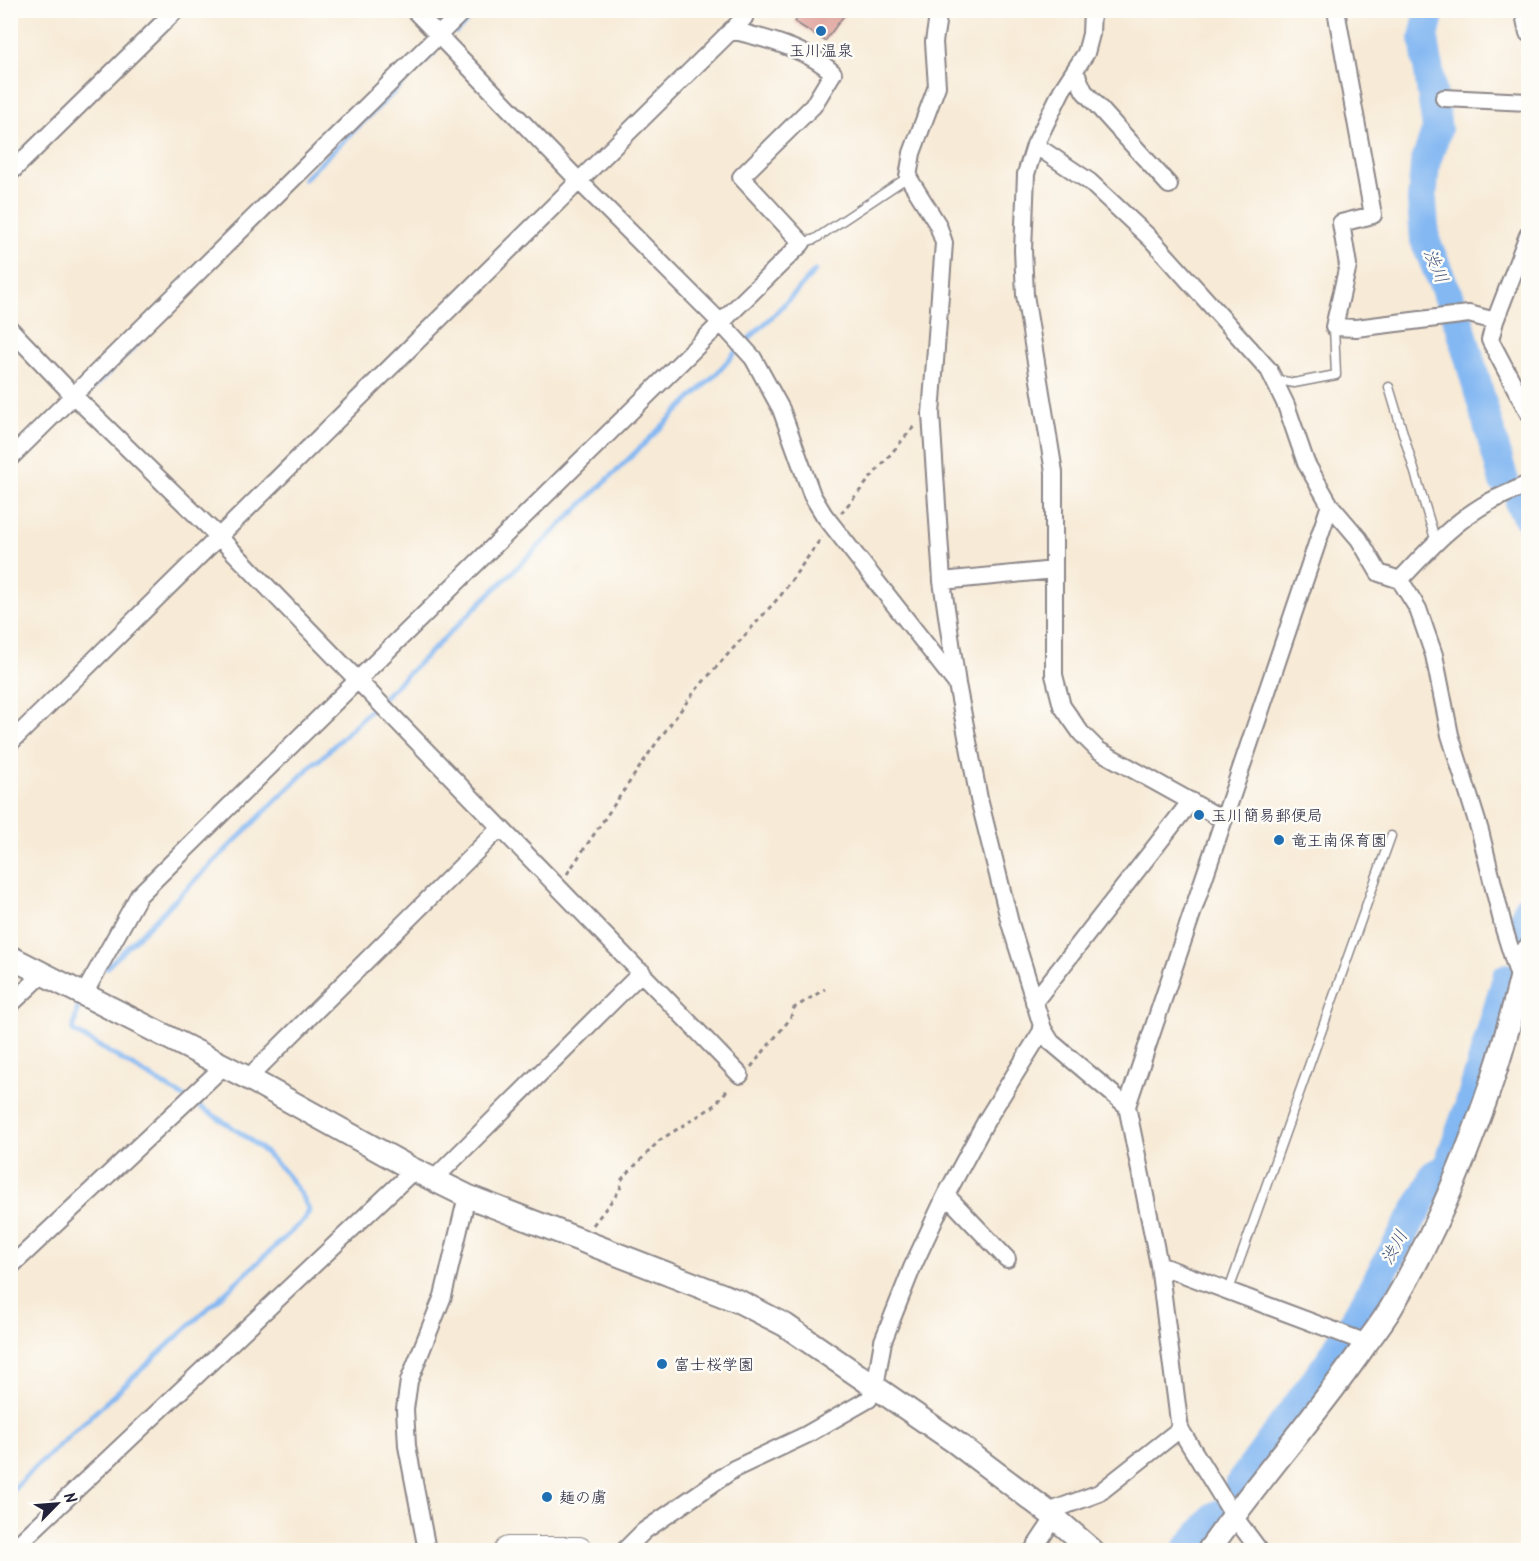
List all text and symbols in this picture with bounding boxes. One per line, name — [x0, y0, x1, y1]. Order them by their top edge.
marker: 玉川温泉 — [814, 24, 828, 38]
place label: 玉川温泉 — [789, 39, 853, 64]
water label: 渋川 — [1414, 244, 1455, 289]
place label: 玉川簡易郵便局 — [1211, 804, 1323, 829]
marker: 玉川簡易郵便局 — [1192, 808, 1206, 822]
place label: 竜王南保育園 — [1291, 829, 1387, 854]
marker: 竜王南保育園 — [1272, 833, 1286, 847]
water label: 渋川 — [1374, 1225, 1417, 1271]
place label: 富士桜学園 — [674, 1353, 754, 1378]
marker: 富士桜学園 — [655, 1357, 669, 1371]
north arrow — [27, 1474, 87, 1534]
place label: 麺の虜 — [559, 1486, 607, 1511]
text: N — [56, 1488, 83, 1508]
marker: 麺の虜 — [540, 1490, 554, 1504]

